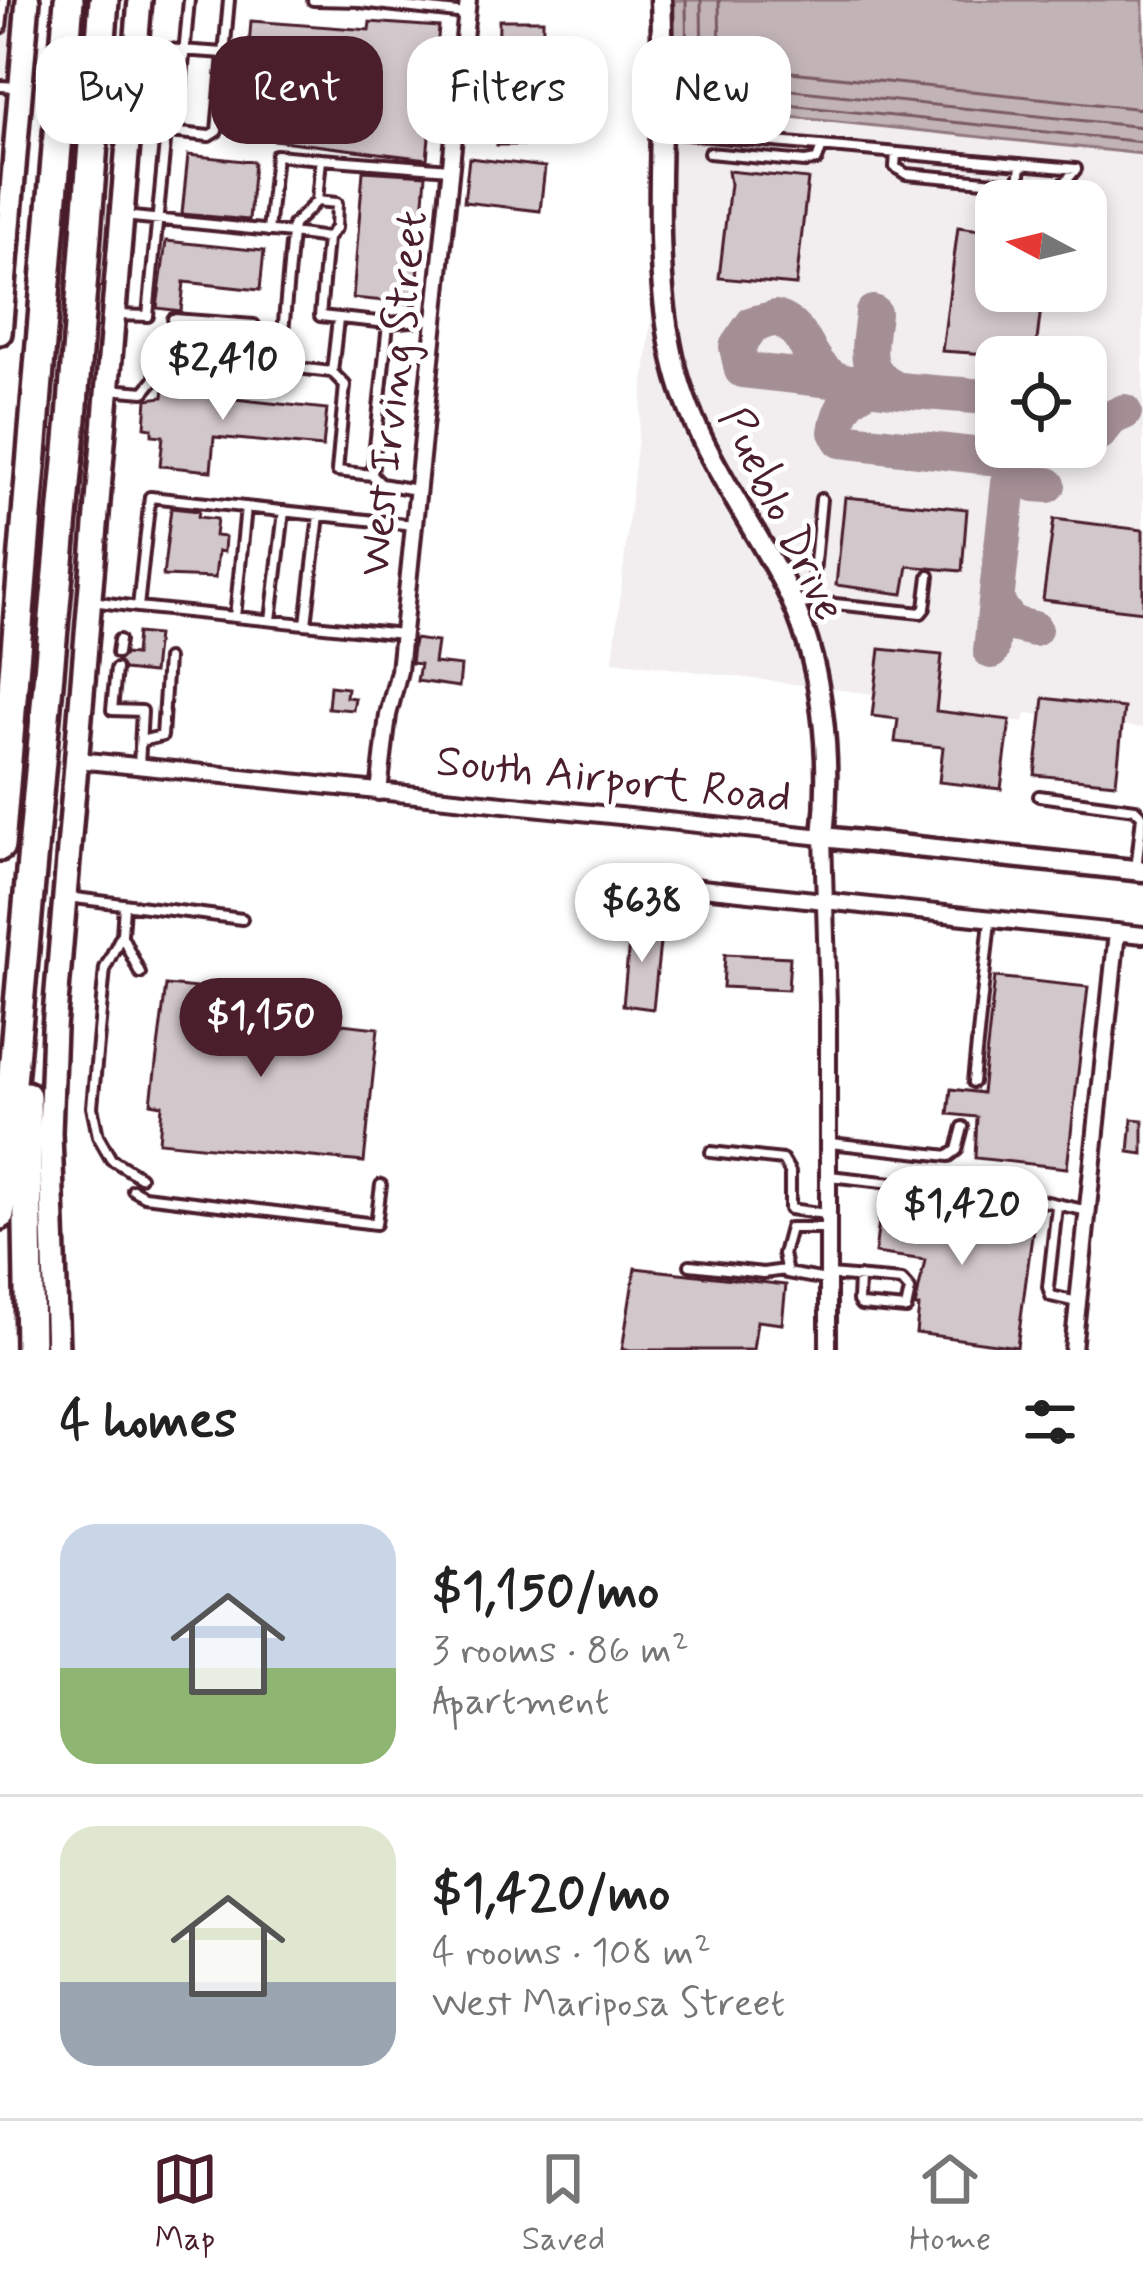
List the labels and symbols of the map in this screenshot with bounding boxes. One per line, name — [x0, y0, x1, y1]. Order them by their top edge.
north arrow — [975, 180, 1107, 312]
street label: West Irving Street — [346, 208, 443, 579]
pin: $2,410 — [125, 321, 321, 423]
street label: Pueblo Drive — [704, 398, 858, 632]
street label: South Airport Road — [433, 733, 794, 828]
pin: $638 — [571, 863, 713, 965]
pin: $1,150 — [163, 978, 359, 1080]
pin: $1,420 — [864, 1166, 1060, 1268]

